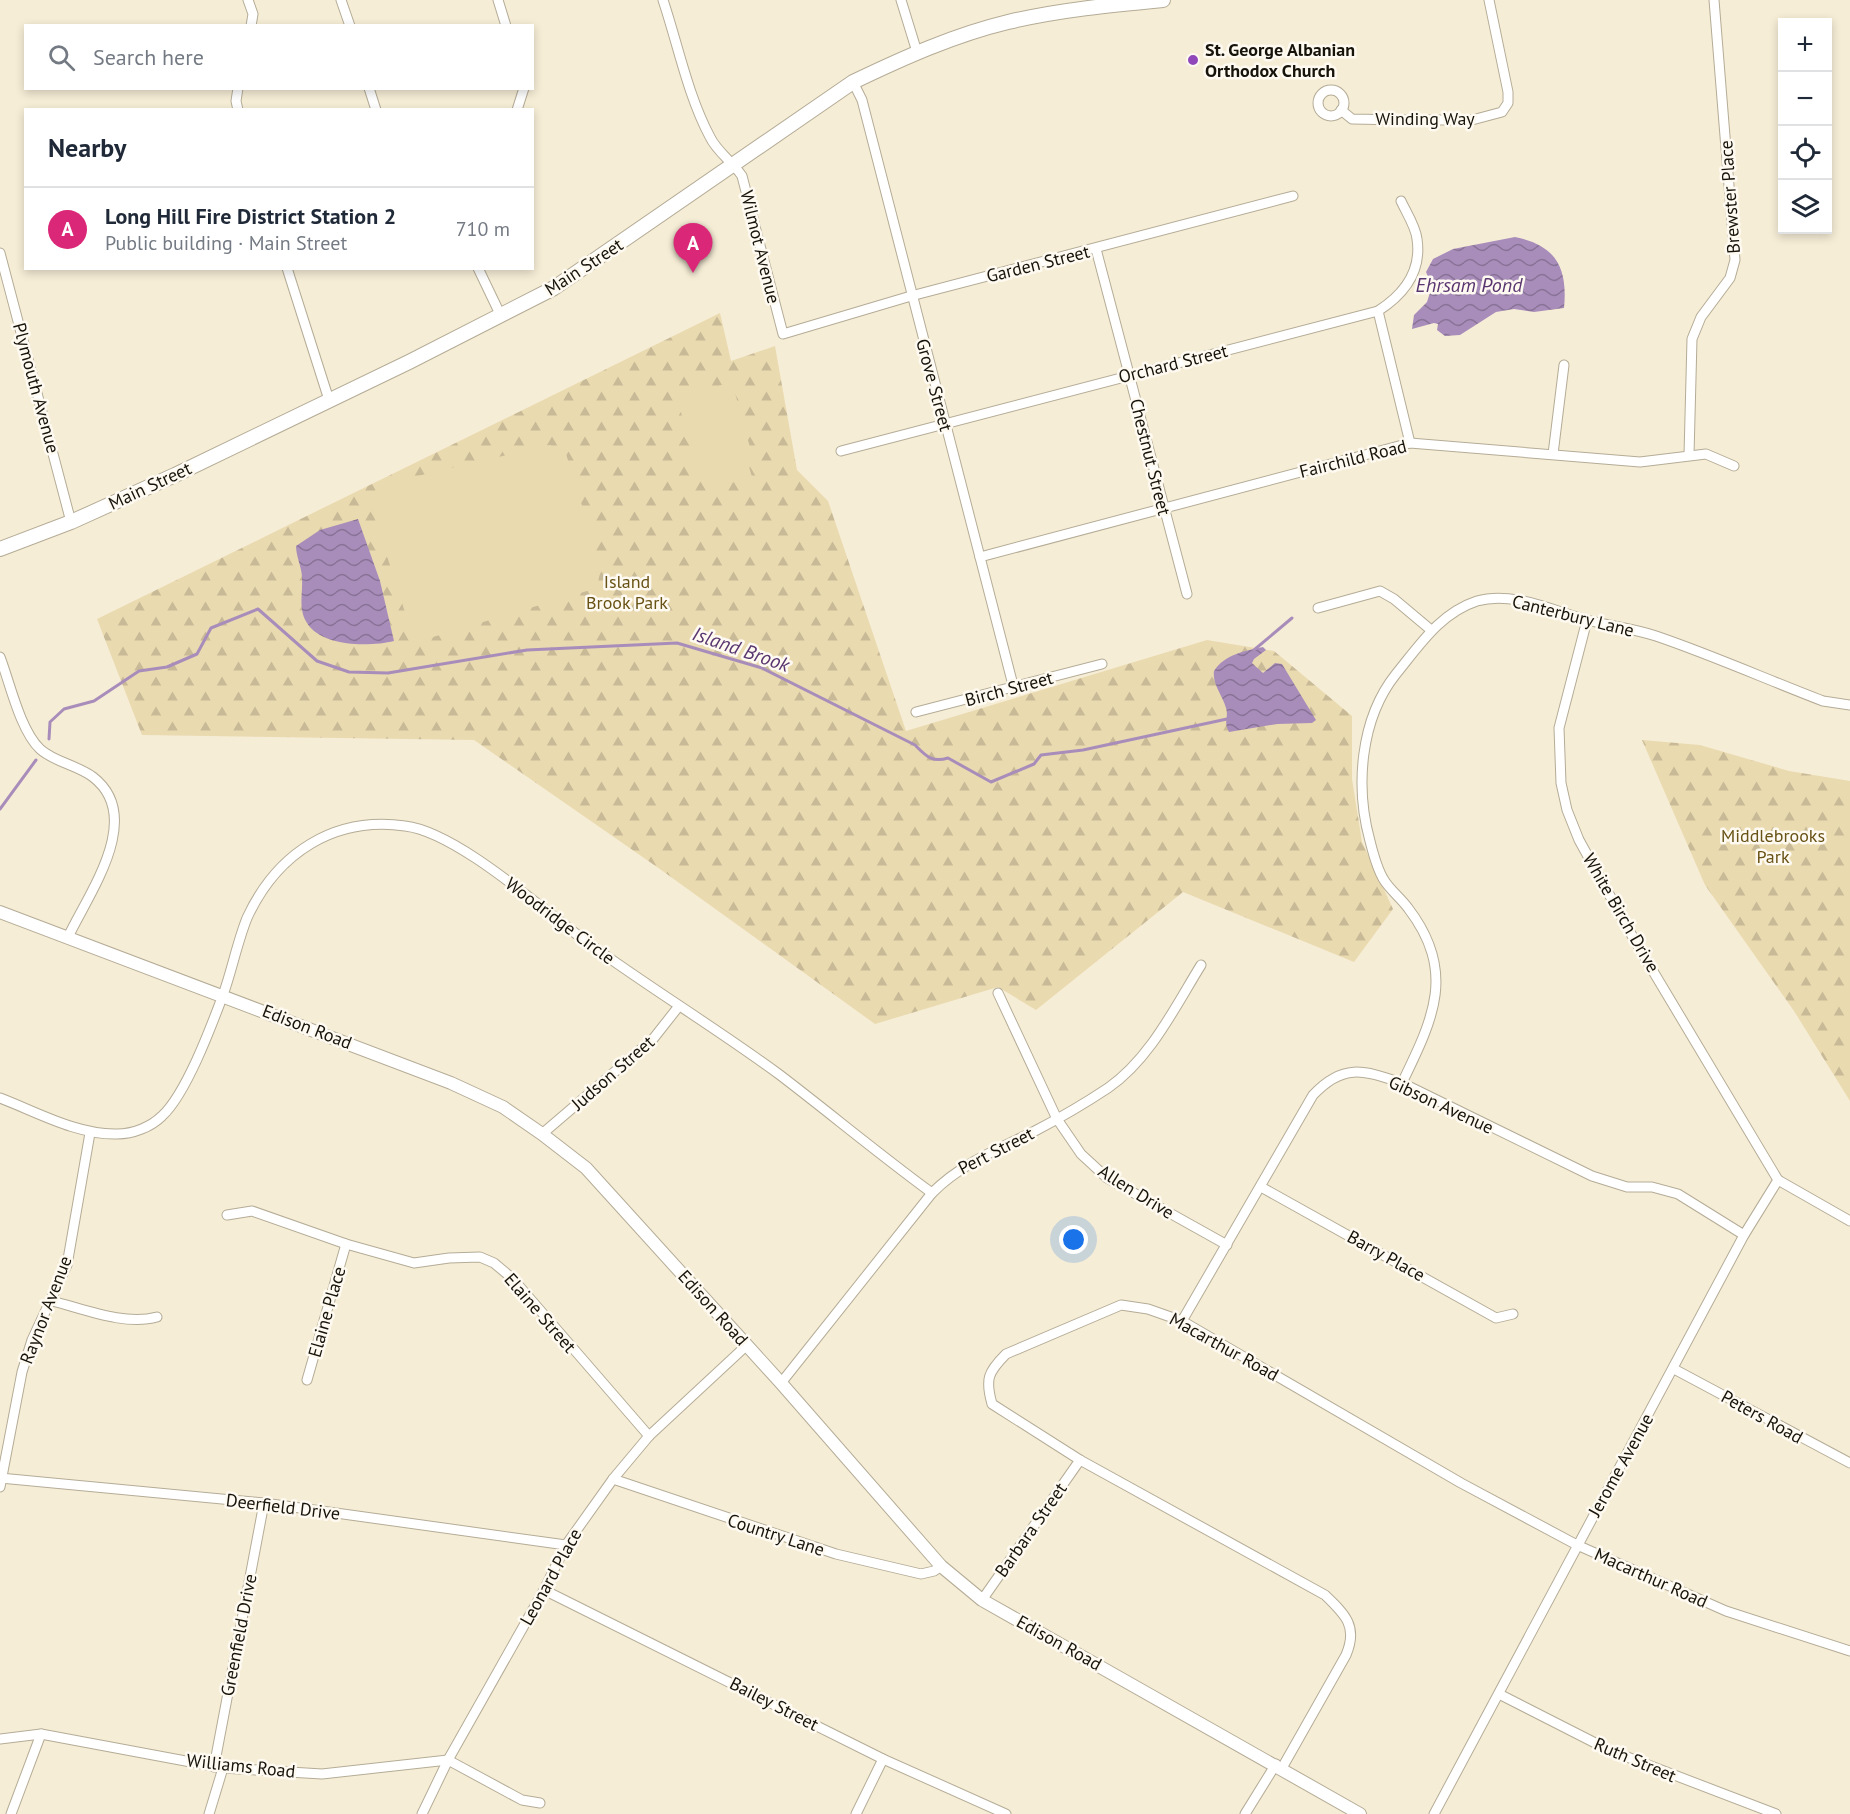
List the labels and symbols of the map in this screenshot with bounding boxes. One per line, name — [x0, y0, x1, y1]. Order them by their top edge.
place label: St. George Albanian Orthodox Church — [1205, 38, 1355, 82]
marker: St. George Albanian Orthodox Church — [1186, 53, 1200, 67]
street label: Winding Way — [1375, 107, 1475, 130]
street label: Brewster Place — [1714, 140, 1745, 254]
street label: Wilmot Avenue — [735, 188, 786, 306]
pin: A — [674, 224, 712, 273]
street label: Main Street — [540, 233, 627, 300]
street label: Garden Street — [984, 240, 1092, 287]
water label: Ehrsam Pond — [1416, 272, 1523, 298]
street label: Plymouth Avenue — [8, 320, 65, 456]
street label: Grove Street — [911, 336, 958, 434]
street label: Orchard Street — [1116, 339, 1230, 388]
street label: Chestnut Street — [1125, 396, 1176, 518]
street label: Fairchild Road — [1297, 434, 1409, 483]
street label: Main Street — [105, 456, 195, 515]
park label: Island Brook Park — [586, 570, 668, 614]
street label: Canterbury Lane — [1510, 589, 1636, 642]
water label: Island Brook — [689, 620, 794, 678]
street label: Birch Street — [962, 666, 1055, 711]
park label: Middlebrooks Park — [1721, 824, 1825, 868]
street label: White Birch Drive — [1578, 849, 1665, 977]
street label: Woodridge Circle — [501, 872, 620, 969]
street label: Edison Road — [259, 999, 355, 1054]
street label: Judson Street — [566, 1030, 659, 1116]
street label: Gibson Avenue — [1385, 1070, 1497, 1139]
street label: Pert Street — [954, 1122, 1038, 1179]
street label: Allen Drive — [1094, 1159, 1178, 1224]
your location — [1059, 1225, 1088, 1254]
street label: Barry Place — [1343, 1225, 1429, 1286]
street label: Raynor Avenue — [14, 1253, 77, 1367]
street label: Elaine Place — [303, 1264, 350, 1360]
street label: Edison Road — [673, 1265, 753, 1350]
street label: Elaine Street — [499, 1268, 581, 1357]
street label: Macarthur Road — [1166, 1307, 1283, 1386]
street label: Peters Road — [1717, 1385, 1807, 1448]
street label: Jerome Avenue — [1582, 1409, 1658, 1521]
street label: Barbara Street — [990, 1478, 1072, 1581]
street label: Deerfield Drive — [225, 1488, 342, 1525]
street label: Country Lane — [725, 1508, 827, 1561]
street label: Leonard Place — [514, 1524, 587, 1629]
street label: Macarthur Road — [1591, 1542, 1711, 1613]
street label: Greenfield Drive — [215, 1572, 262, 1698]
street label: Edison Road — [1012, 1610, 1106, 1675]
street label: Bailey Street — [726, 1671, 823, 1736]
street label: Ruth Street — [1591, 1732, 1680, 1787]
street label: Williams Road — [186, 1748, 297, 1783]

